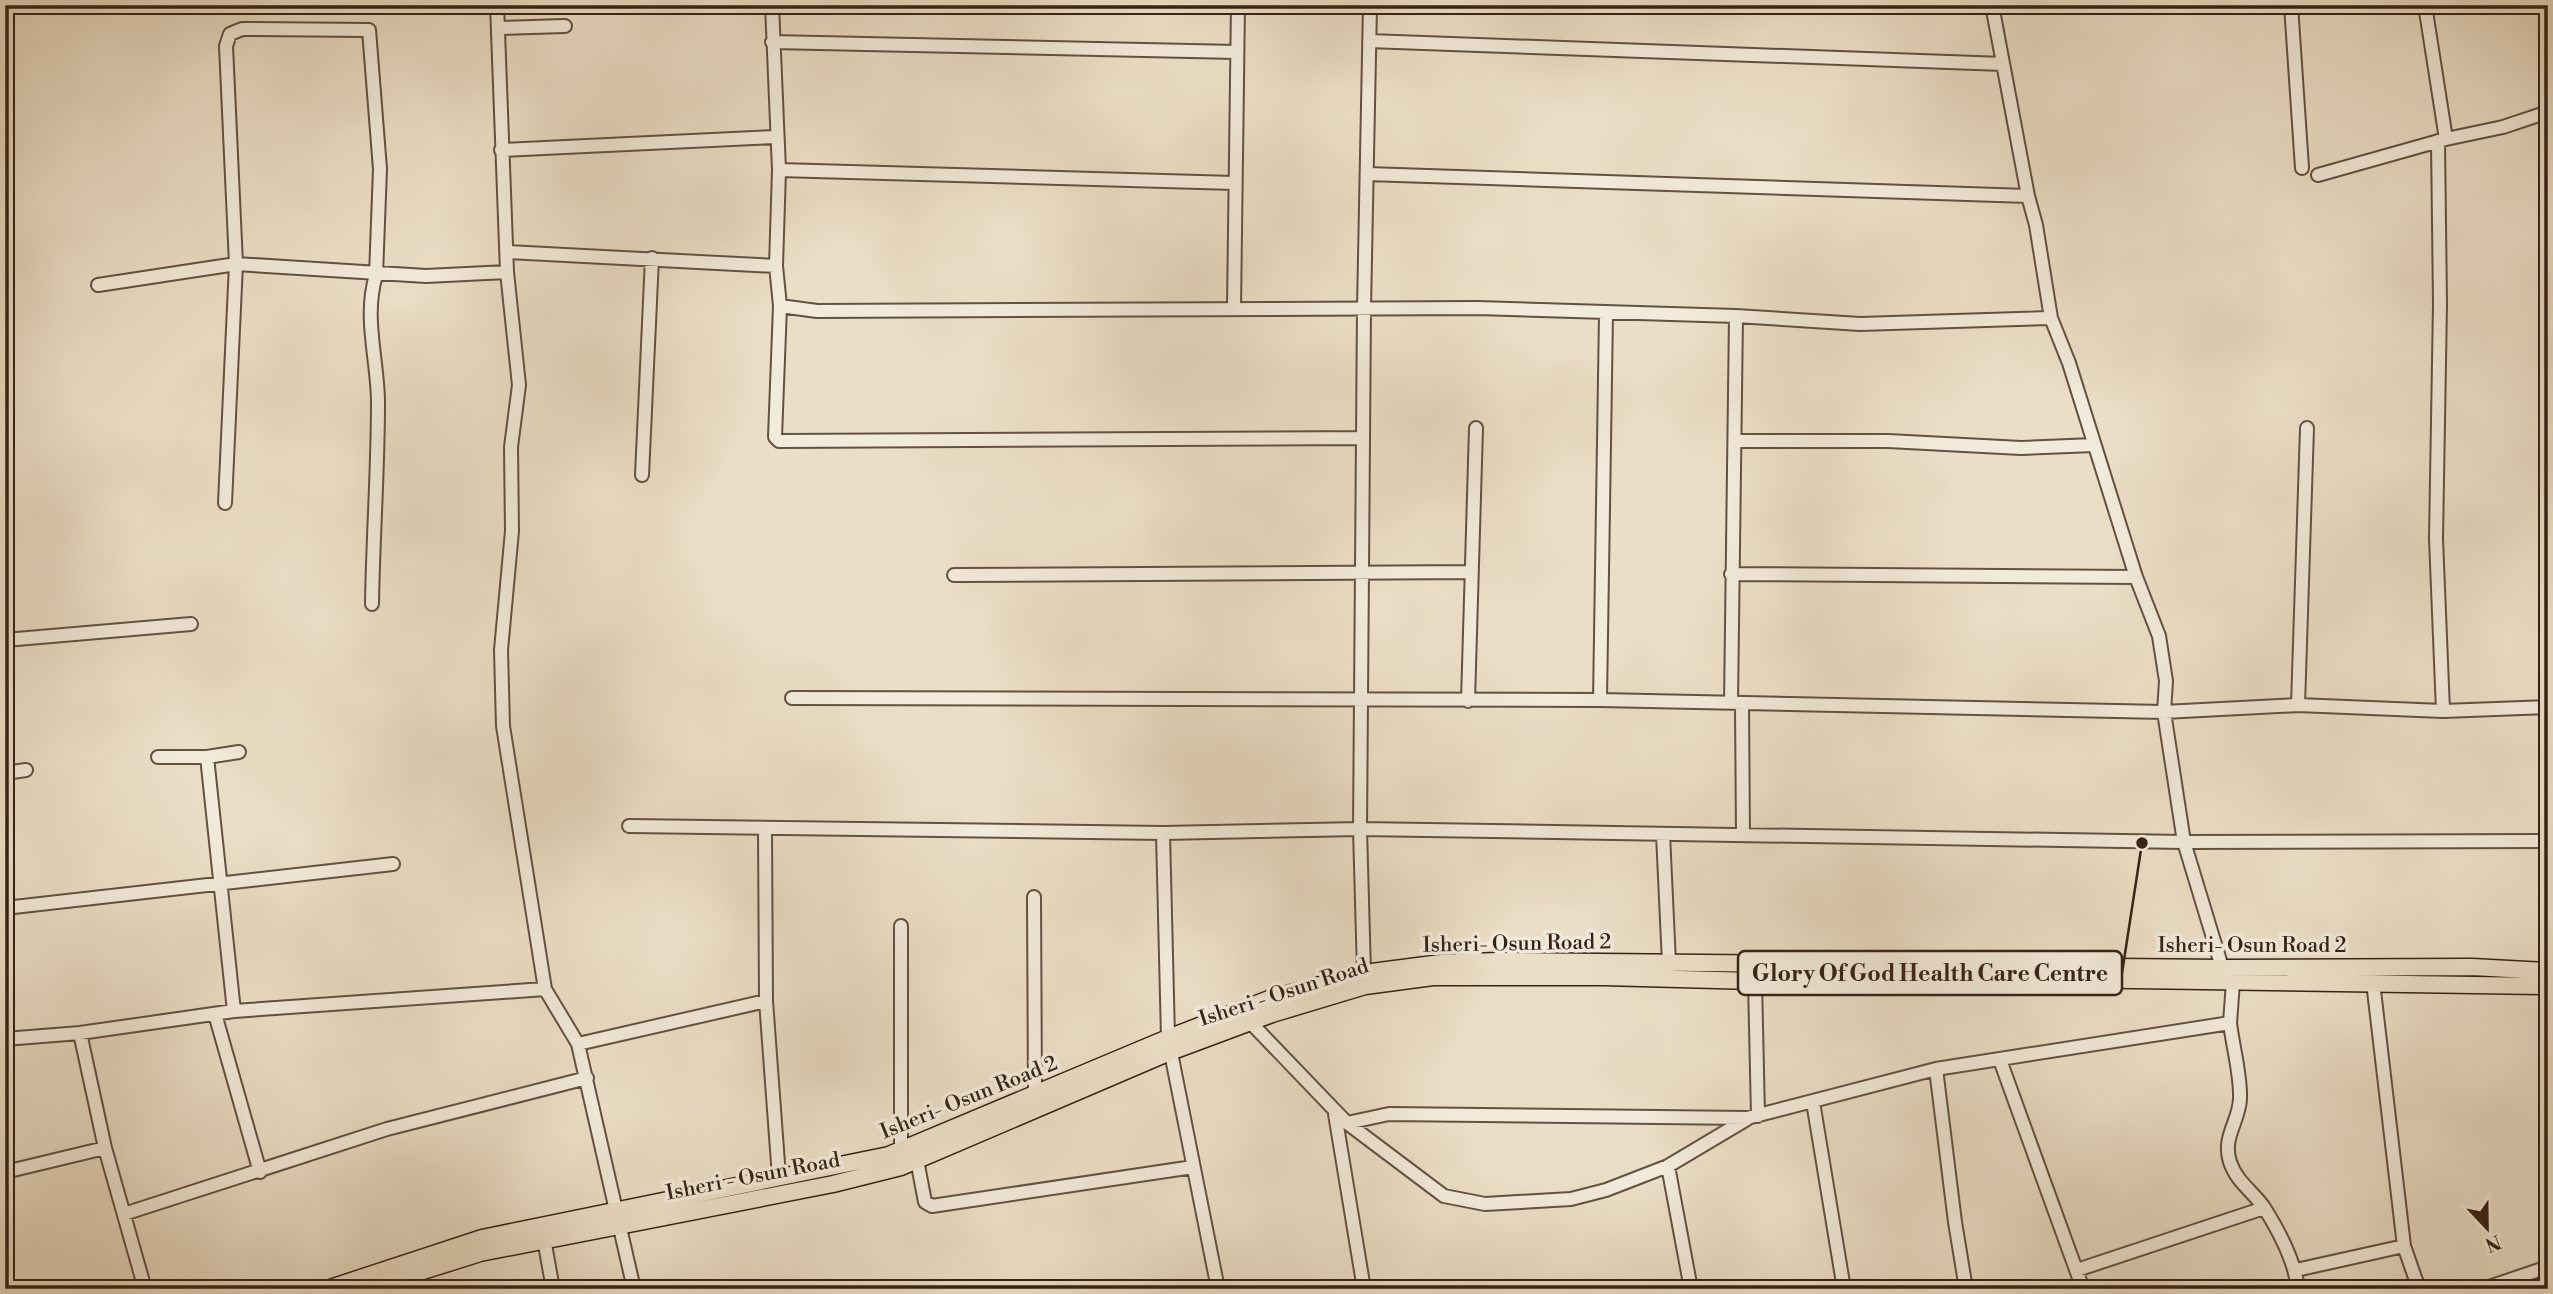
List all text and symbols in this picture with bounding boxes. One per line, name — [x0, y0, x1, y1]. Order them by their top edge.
street label: Isheri- Osun Road 2 — [1422, 929, 1612, 959]
street label: Isheri- Osun Road 2 — [2158, 933, 2346, 959]
callout: Glory Of God Health Care Centre — [1738, 951, 2122, 995]
street label: Isheri - Osun Road — [1196, 953, 1372, 1033]
text: Glory Of God Health Care Centre — [1752, 960, 2108, 988]
street label: Isheri- Osun Road 2 — [877, 1051, 1061, 1145]
street label: Isheri - Osun Road — [664, 1147, 842, 1207]
north arrow — [2452, 1192, 2522, 1262]
text: N — [2482, 1229, 2504, 1257]

